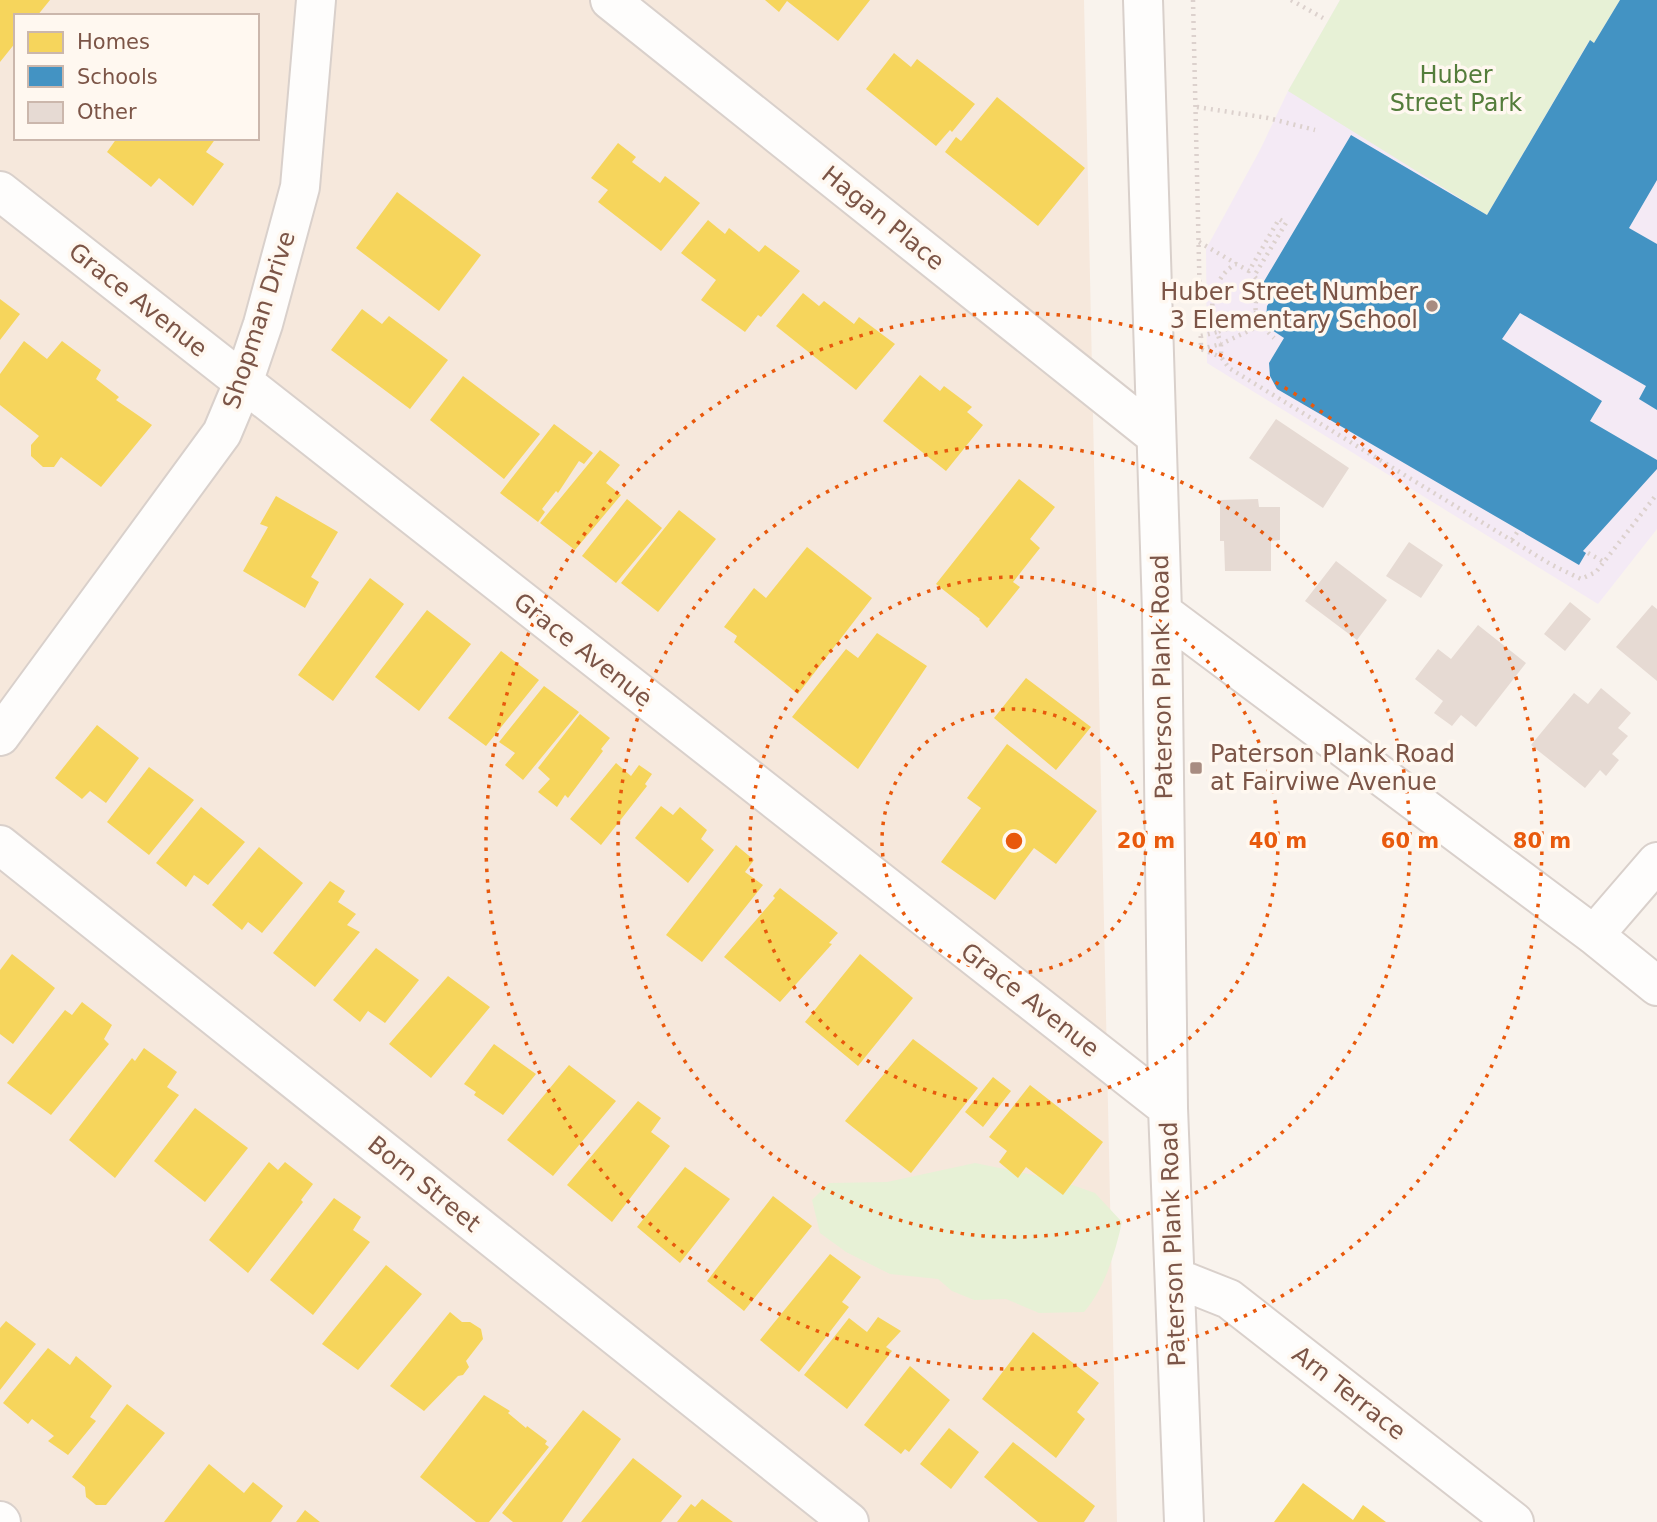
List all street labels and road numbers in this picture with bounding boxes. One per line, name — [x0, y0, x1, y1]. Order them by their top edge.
street label: Hagan Place — [816, 160, 950, 276]
street label: Shopman Drive — [217, 228, 301, 412]
street label: Grace Avenue — [63, 237, 213, 363]
street label: Paterson Plank Road — [1146, 554, 1178, 800]
street label: Grace Avenue — [508, 587, 658, 713]
street label: Grace Avenue — [955, 937, 1105, 1063]
street label: Paterson Plank Road — [1155, 1121, 1191, 1367]
street label: Born Street — [362, 1130, 486, 1238]
street label: Arn Terrace — [1287, 1340, 1411, 1446]

